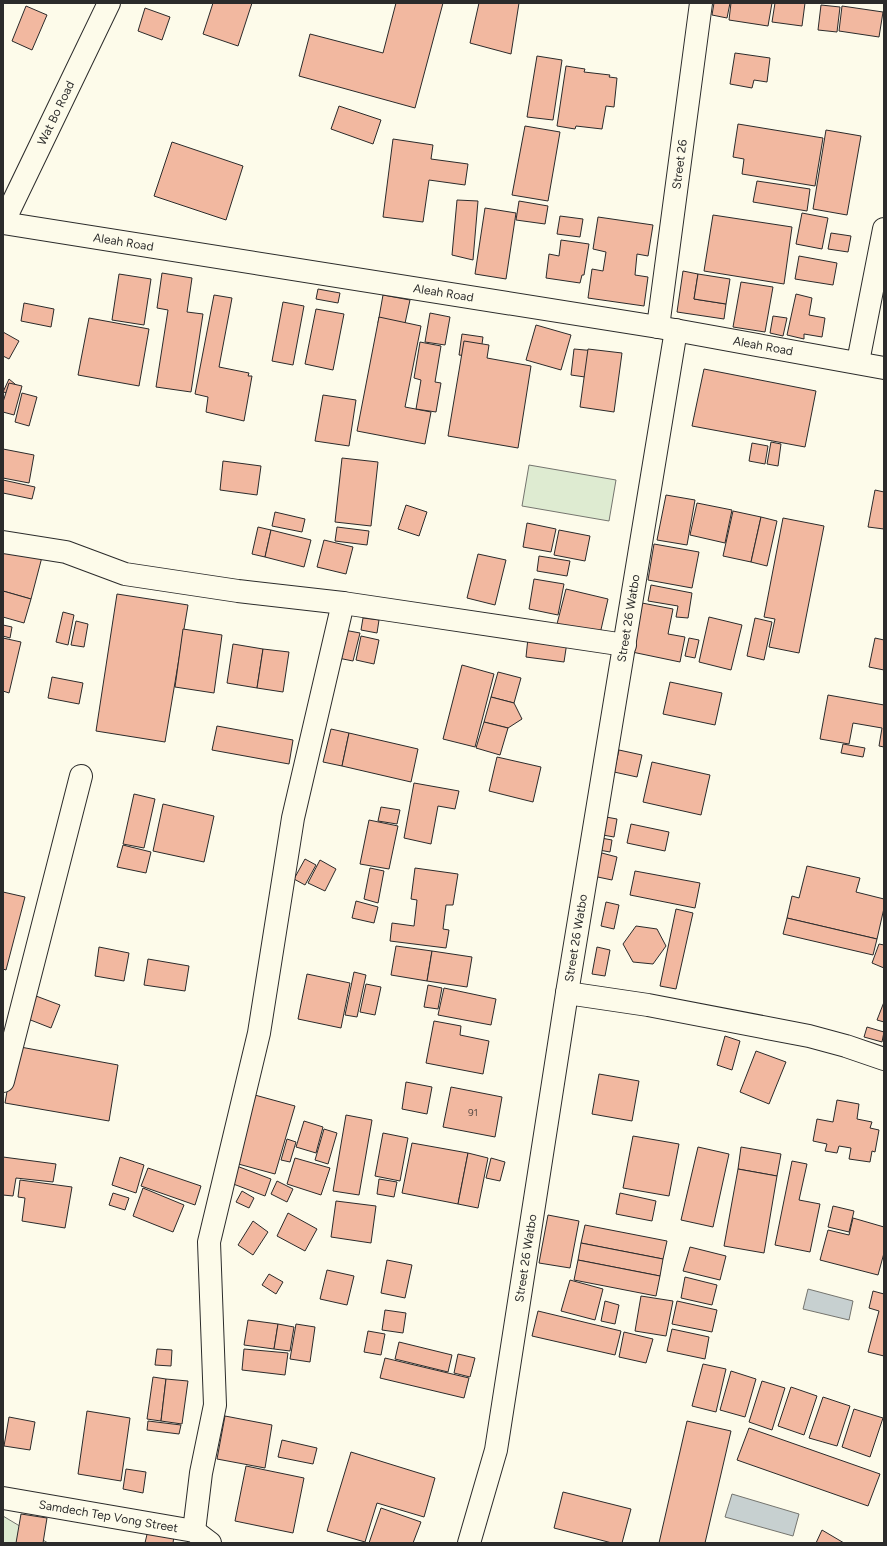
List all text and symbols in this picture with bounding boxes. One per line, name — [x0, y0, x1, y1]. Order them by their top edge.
street label: Wat Bo Road — [35, 79, 77, 147]
street label: Street 26 — [669, 138, 690, 190]
street label: Aleah Road — [92, 230, 155, 254]
street label: Aleah Road — [412, 281, 475, 305]
street label: Aleah Road — [732, 334, 794, 358]
street label: Street 26 Watbo — [614, 573, 643, 663]
street label: Street 26 Watbo — [562, 893, 590, 983]
house number: 91 — [468, 1106, 478, 1119]
street label: Street 26 Watbo — [512, 1213, 540, 1303]
street label: Samdech Tep Vong Street — [38, 1497, 180, 1535]

